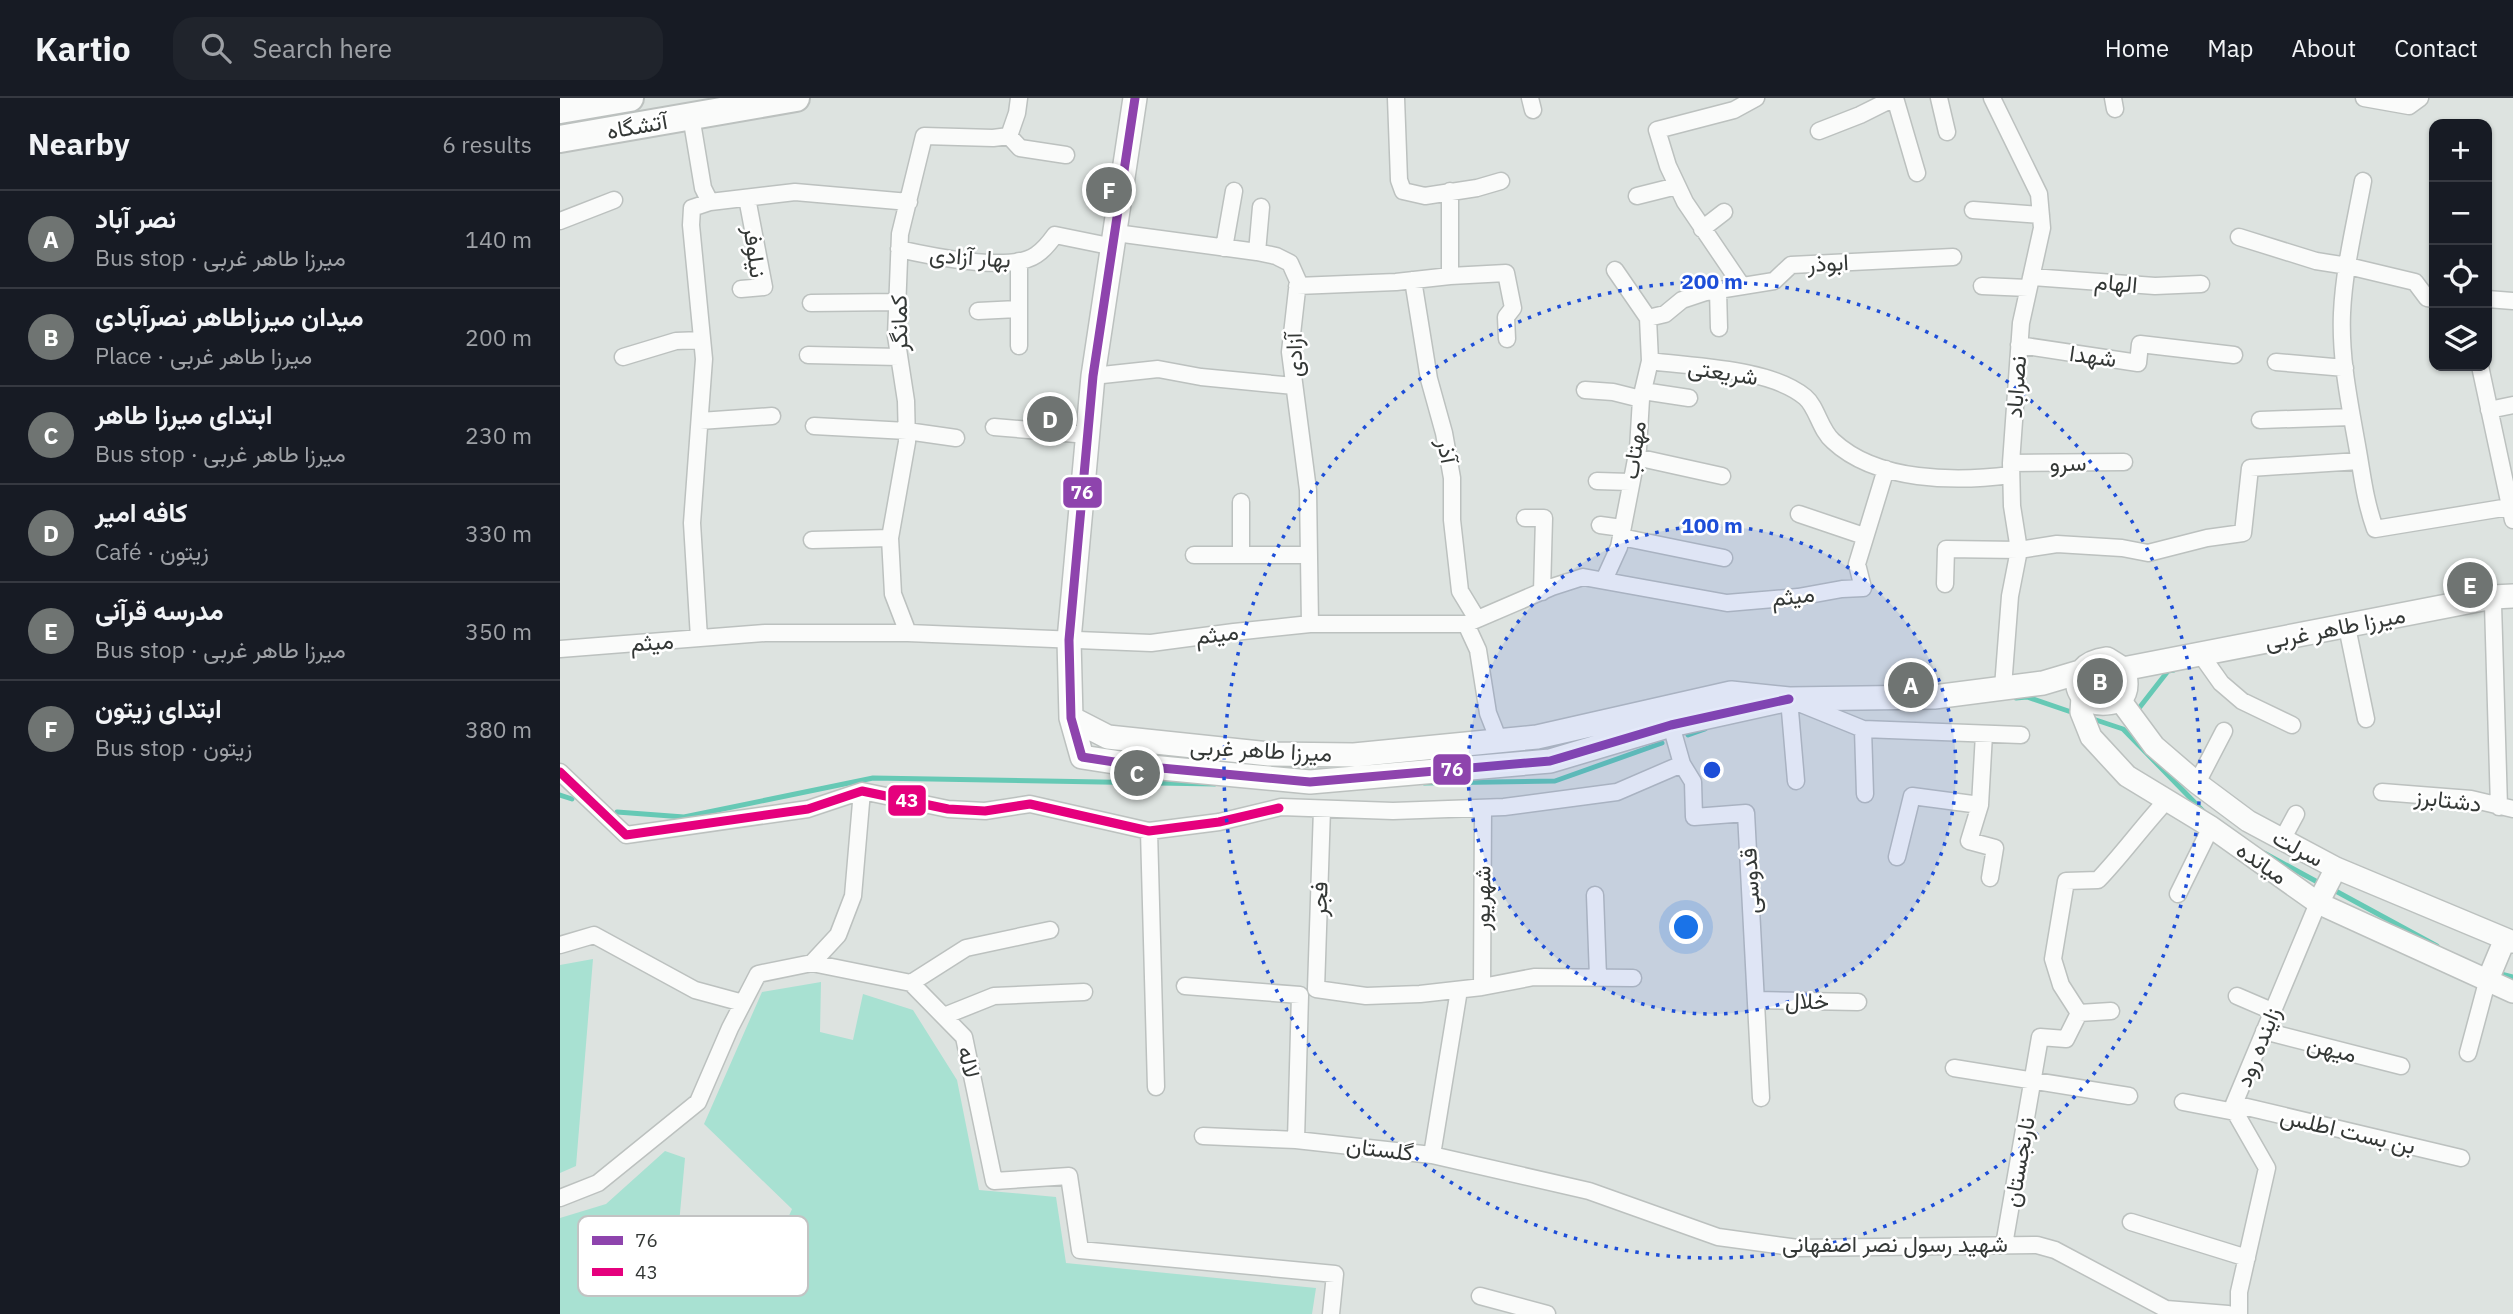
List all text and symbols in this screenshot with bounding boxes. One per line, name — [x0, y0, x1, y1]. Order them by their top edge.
search box — [173, 17, 663, 80]
text: Kartio — [35, 27, 131, 70]
icon: search — [197, 29, 235, 67]
text: Search here — [253, 31, 392, 65]
text: Home — [2105, 32, 2169, 64]
text: Map — [2207, 32, 2253, 64]
text: About — [2291, 32, 2356, 64]
text: Contact — [2394, 32, 2478, 64]
street label: آتشگاه — [604, 105, 671, 145]
map controls — [2429, 119, 2492, 371]
button: + — [2429, 119, 2492, 182]
text: Nearby — [28, 124, 130, 163]
text: 6 results — [442, 129, 532, 159]
pin: F — [1086, 164, 1132, 216]
button: − — [2429, 182, 2492, 245]
text: نصر آباد — [95, 201, 176, 235]
street label: نیلوفر — [736, 223, 774, 280]
text: A — [43, 224, 59, 254]
text: 140 m — [465, 224, 532, 254]
street label: بهار آزادی — [928, 238, 1012, 275]
text: Bus stop · میرزا طاهر غربی — [95, 242, 346, 272]
button: locate — [2429, 245, 2492, 308]
street label: ابوذر — [1806, 246, 1849, 279]
street label: الهام — [2093, 265, 2139, 300]
text: 200 m — [1681, 267, 1743, 295]
street label: کمانگر — [883, 294, 915, 353]
text: میدان میرزاطاهر نصرآبادی — [95, 299, 364, 333]
button: layers — [2429, 308, 2492, 371]
text: B — [43, 322, 59, 352]
text: 200 m — [465, 322, 532, 352]
street label: آزادی — [1278, 331, 1309, 377]
street label: شهدا — [2068, 337, 2119, 374]
text: Place · میرزا طاهر غربی — [95, 340, 312, 370]
street label: شریعتی — [1686, 351, 1760, 392]
street label: نصراباد — [1998, 355, 2033, 419]
pin: D — [1027, 393, 1073, 445]
text: ابتدای میرزا طاهر — [95, 397, 273, 431]
street label: مهتاب — [1614, 419, 1653, 481]
text: C — [44, 420, 58, 450]
text: 230 m — [465, 420, 532, 450]
street label: آذر — [1430, 435, 1465, 467]
text: Bus stop · میرزا طاهر غربی — [95, 438, 346, 468]
street label: سرو — [2049, 447, 2087, 478]
line badge: 76 — [1062, 476, 1103, 509]
text: 76 — [1071, 480, 1093, 504]
text: کافه امیر — [95, 495, 188, 529]
text: 100 m — [1681, 511, 1743, 539]
text: D — [43, 518, 59, 548]
text: 330 m — [465, 518, 532, 548]
text: Café · زیتون — [95, 536, 209, 566]
pin: E — [2447, 559, 2493, 611]
street label: میثم — [1769, 577, 1816, 614]
text: مدرسه قرآنی — [95, 593, 224, 627]
street label: میرزا طاهر غربی — [2262, 599, 2408, 656]
street label: میثم — [1193, 615, 1240, 652]
text: E — [44, 616, 58, 646]
text: 350 m — [465, 616, 532, 646]
street label: میثم — [629, 625, 675, 658]
text: Bus stop · میرزا طاهر غربی — [95, 634, 346, 664]
pin: B — [2077, 655, 2123, 707]
pin: A — [1888, 659, 1934, 711]
text: ابتدای زیتون — [95, 691, 222, 725]
text: F — [44, 714, 58, 744]
text: 380 m — [465, 714, 532, 744]
street label: میرزا طاهر غربی — [1189, 730, 1333, 769]
text: Bus stop · زیتون — [95, 732, 252, 762]
pin: C — [1114, 747, 1160, 799]
line badge: 76 — [1432, 753, 1472, 786]
text: 76 — [1441, 757, 1463, 781]
centre of rings — [1700, 758, 1724, 782]
street label: دشتابرز — [2412, 780, 2483, 819]
line badge: 43 — [887, 784, 927, 817]
text: 43 — [896, 788, 918, 812]
street label: سرلت — [2267, 821, 2329, 874]
street label: میانده — [2231, 834, 2294, 891]
street label: قدوسی — [1732, 847, 1766, 915]
street label: شهریور — [1465, 865, 1498, 932]
street label: فجر — [1302, 881, 1335, 918]
your location — [1669, 910, 1703, 944]
street label: خلال — [1785, 985, 1829, 1016]
street label: زاینده رود — [2227, 1002, 2288, 1091]
street label: میهن — [2304, 1027, 2360, 1070]
street label: لاله — [952, 1043, 988, 1081]
street label: بن بست اطلس — [2278, 1100, 2419, 1160]
street label: نارنجستان — [1995, 1114, 2042, 1209]
street label: گلستان — [1345, 1129, 1415, 1167]
legend — [578, 1216, 808, 1296]
text: 76 — [635, 1228, 658, 1252]
street label: شهید رسول نصر اصفهانی — [1782, 1228, 2008, 1259]
text: 43 — [635, 1260, 658, 1284]

